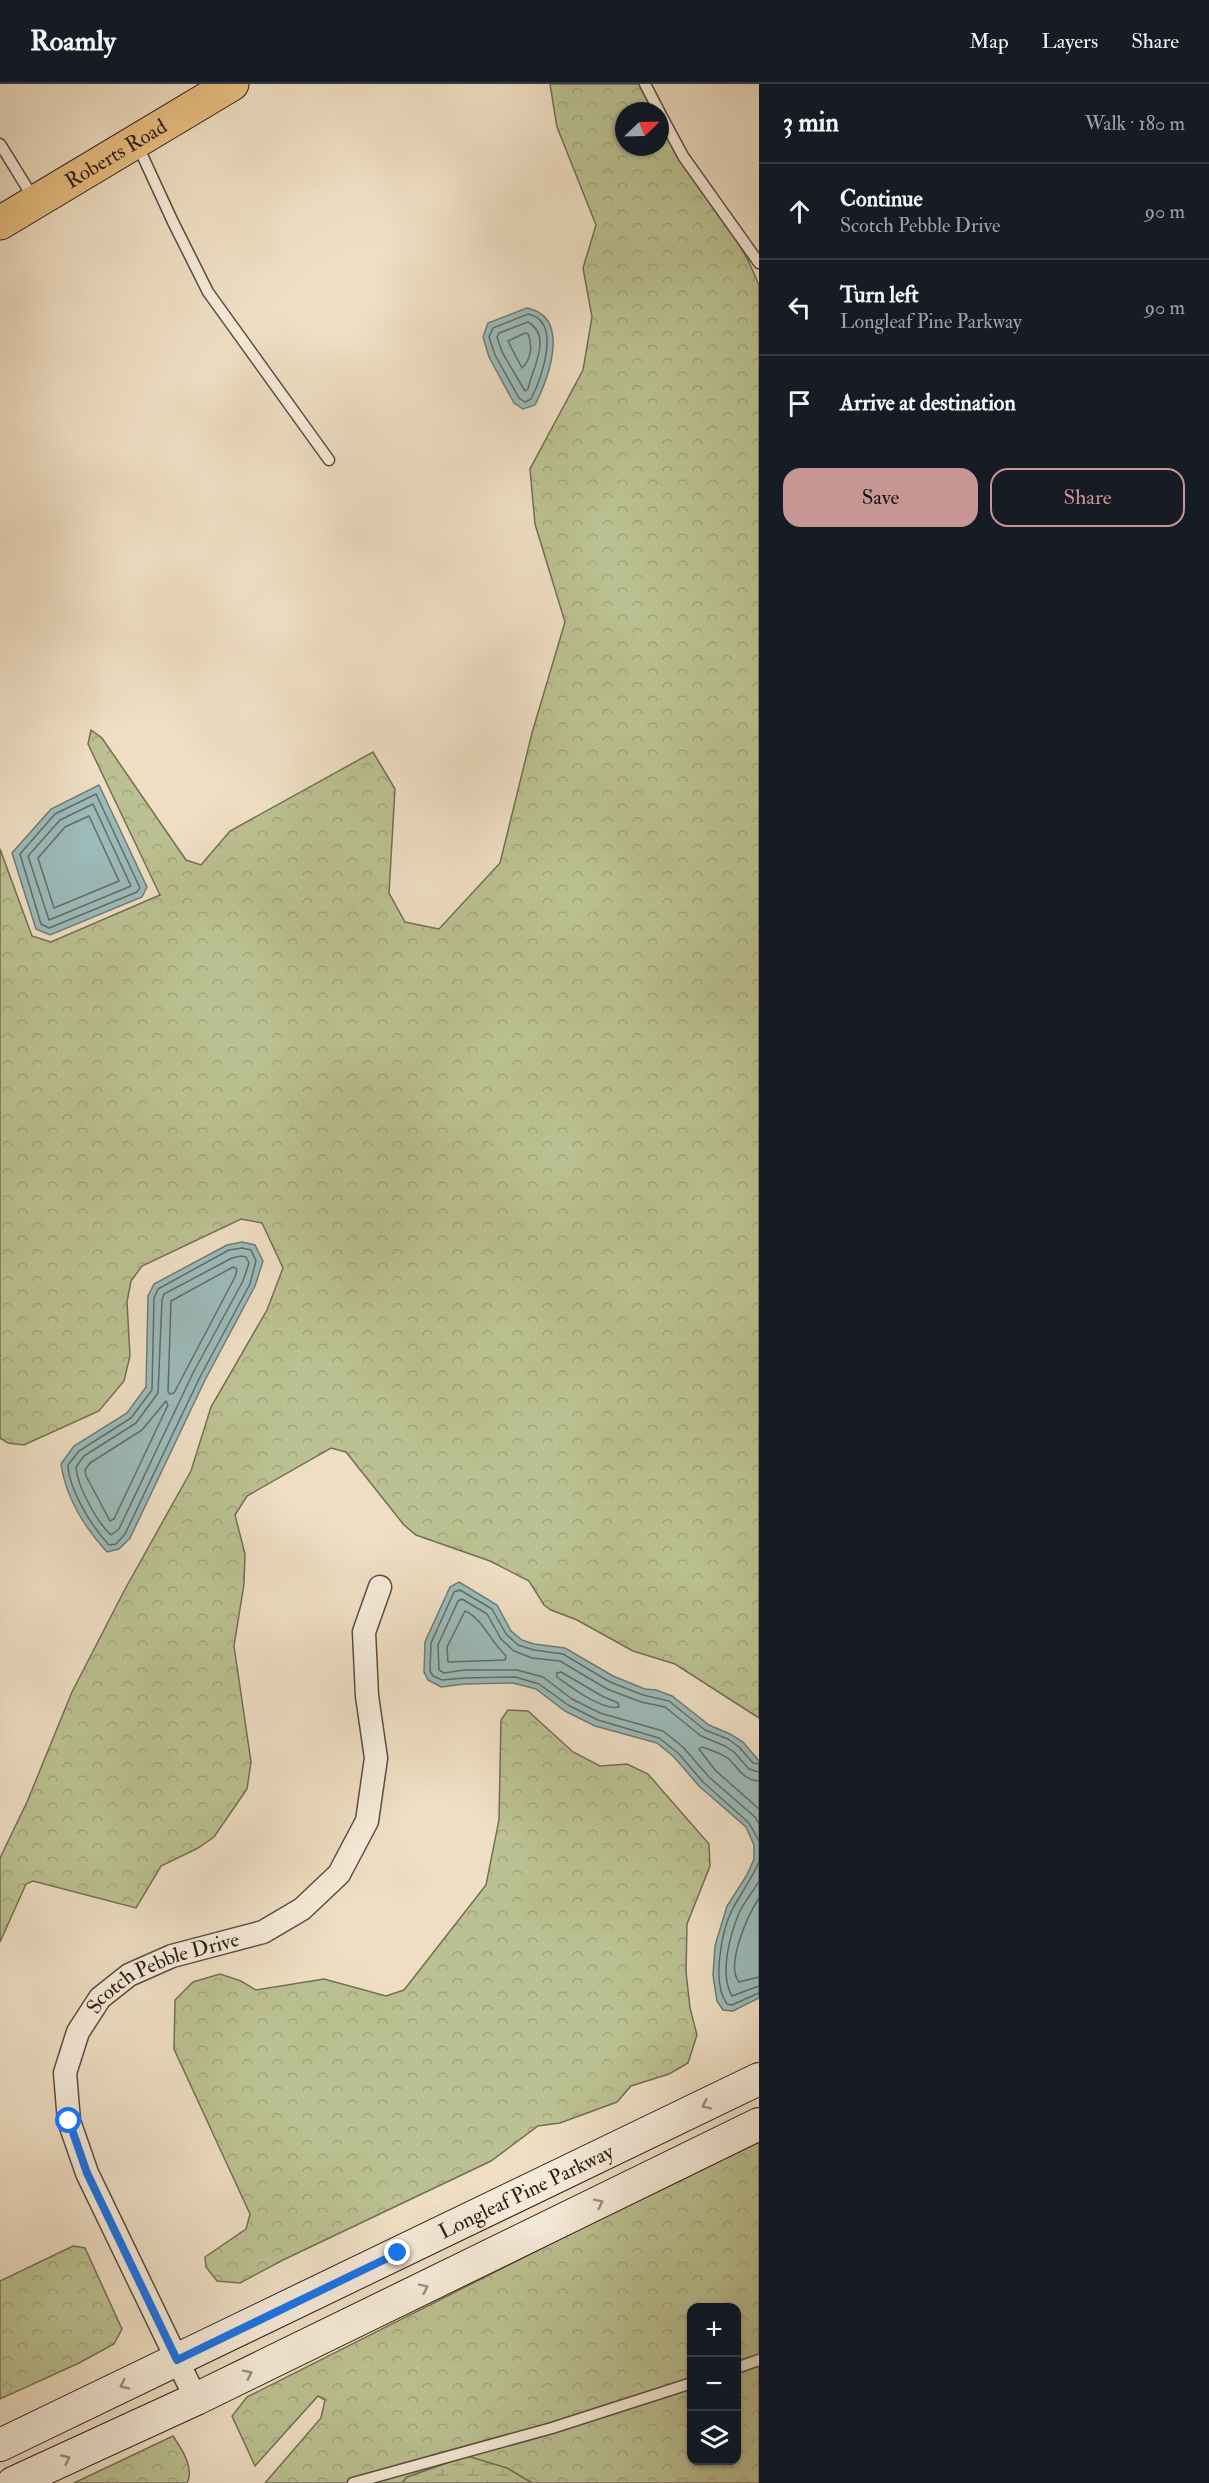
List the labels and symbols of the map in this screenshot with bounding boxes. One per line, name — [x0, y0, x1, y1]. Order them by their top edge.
north arrow — [615, 102, 669, 156]
street label: Roberts Road — [60, 113, 173, 195]
street label: Scotch Pebble Drive — [80, 1926, 242, 2019]
one-way arrow — [702, 2097, 713, 2109]
route start — [55, 2107, 81, 2133]
street label: Longleaf Pine Parkway — [434, 2138, 619, 2245]
one-way arrow — [592, 2198, 603, 2210]
route end — [384, 2239, 410, 2265]
one-way arrow — [417, 2284, 428, 2296]
one-way arrow — [242, 2369, 253, 2381]
one-way arrow — [120, 2378, 131, 2389]
one-way arrow — [60, 2454, 71, 2466]

